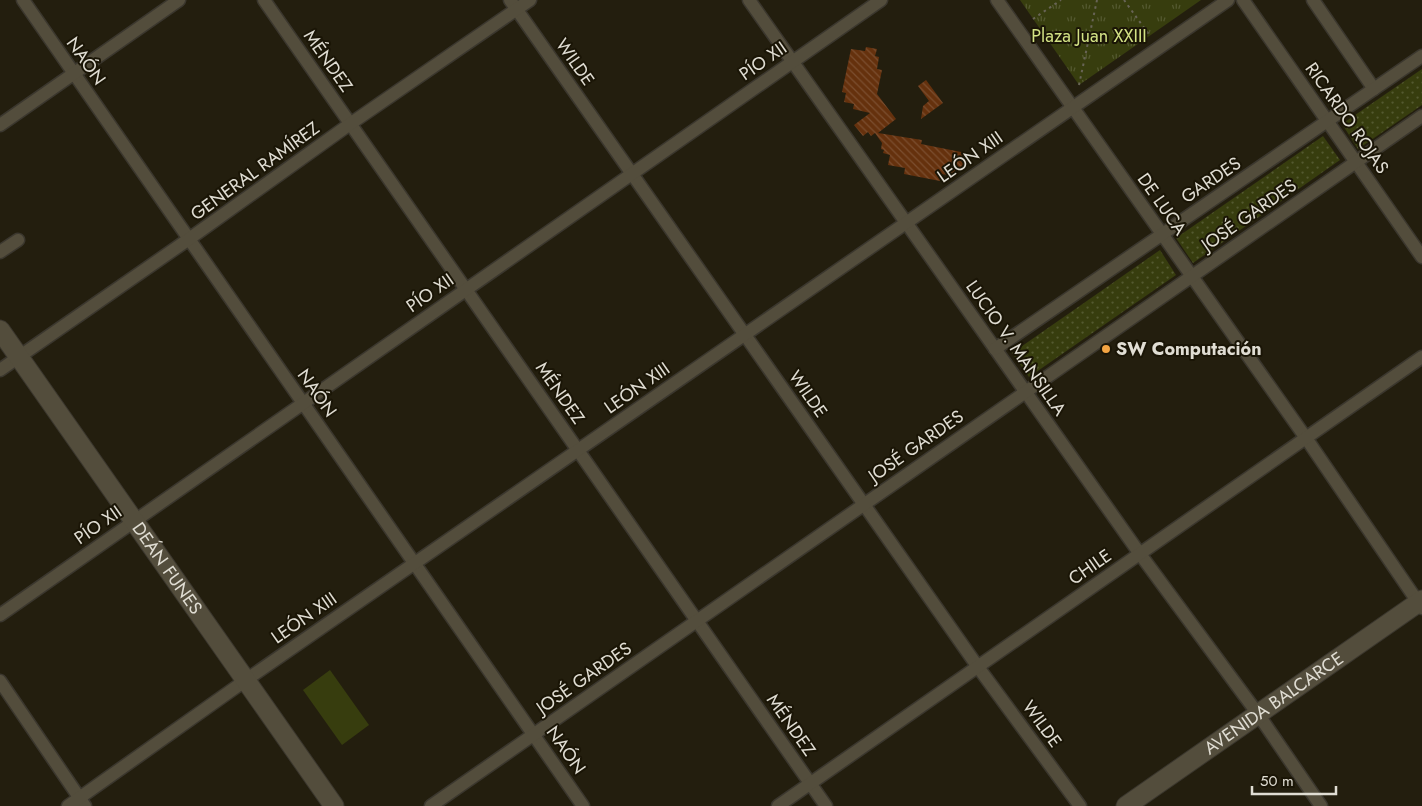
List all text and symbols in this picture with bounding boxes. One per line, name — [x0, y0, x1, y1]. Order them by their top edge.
park label: Plaza Juan XXIII — [1031, 23, 1147, 49]
street label: MÉNDEZ — [297, 25, 359, 97]
street label: NAÓN — [60, 32, 112, 90]
street label: WILDE — [549, 33, 601, 91]
street label: PÍO XII — [734, 35, 792, 87]
street label: RICARDO ROJAS — [1299, 57, 1395, 179]
street label: GENERAL RAMÍREZ — [185, 115, 325, 227]
street label: LEÓN XIII — [932, 125, 1008, 189]
street label: GARDES — [1176, 150, 1246, 210]
street label: DE LUCA — [1131, 168, 1193, 241]
street label: JOSÉ GARDES — [1194, 172, 1302, 259]
street label: PÍO XII — [401, 267, 459, 319]
street label: LUCIO V. MANSILLA — [959, 275, 1073, 421]
place label: SW Computación — [1116, 336, 1262, 362]
marker: SW Computación — [1100, 343, 1112, 355]
street label: LEÓN XIII — [599, 356, 675, 420]
street label: MÉNDEZ — [529, 357, 591, 429]
street label: NAÓN — [291, 364, 343, 422]
street label: WILDE — [782, 365, 834, 423]
street label: JOSÉ GARDES — [861, 403, 969, 490]
street label: PÍO XII — [69, 499, 127, 551]
street label: DEÁN FUNES — [126, 517, 209, 620]
street label: CHILE — [1063, 543, 1117, 591]
street label: LEÓN XIII — [266, 586, 342, 650]
street label: JOSÉ GARDES — [529, 635, 637, 722]
street label: AVENIDA BALCARCE — [1199, 645, 1349, 761]
street label: MÉNDEZ — [760, 689, 822, 761]
street label: WILDE — [1016, 695, 1068, 753]
street label: NAÓN — [540, 721, 592, 779]
scale bar — [1252, 764, 1336, 796]
text: 50 m — [1260, 770, 1294, 792]

